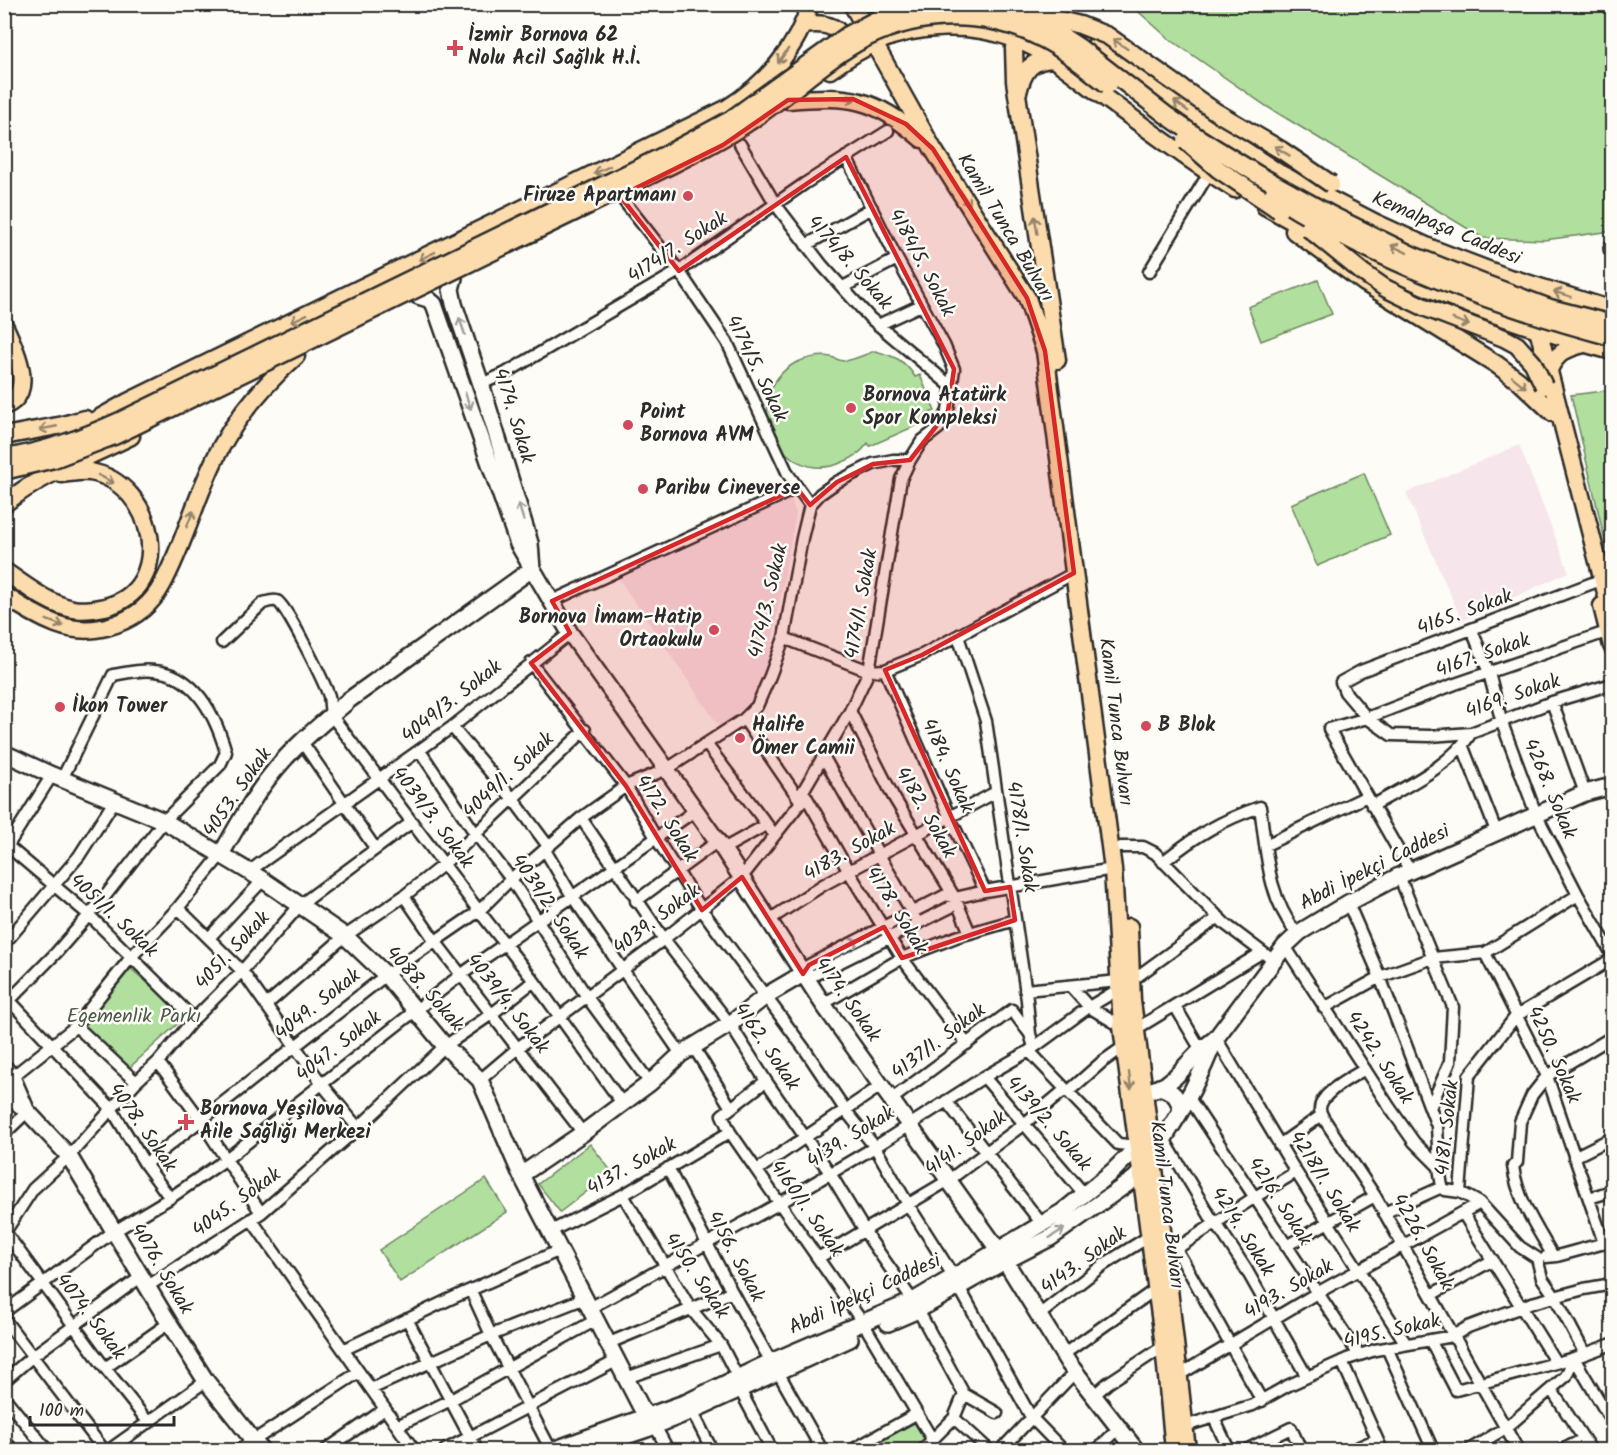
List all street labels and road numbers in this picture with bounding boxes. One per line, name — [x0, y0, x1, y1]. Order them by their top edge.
street label: Kamil Tunca Bulvarı — [948, 147, 1062, 309]
street label: Kemalpaşa Caddesi — [1366, 183, 1527, 275]
street label: 4174/7. Sokak — [621, 203, 735, 293]
street label: 4184/5. Sokak — [879, 203, 963, 323]
street label: 4174/8. Sokak — [798, 208, 900, 318]
street label: 4174/5. Sokak — [716, 310, 796, 429]
street label: 4174. Sokak — [483, 364, 543, 468]
street label: 4174/3. Sokak — [740, 540, 798, 661]
street label: 4174/1. Sokak — [837, 546, 888, 662]
street label: 4165. Sokak — [1413, 581, 1518, 645]
street label: 4167. Sokak — [1431, 625, 1535, 687]
street label: Kamil Tunca Bulvarı — [1089, 636, 1141, 808]
street label: 4049/3. Sokak — [395, 652, 510, 752]
street label: 4169. Sokak — [1461, 666, 1565, 728]
street label: 4184. Sokak — [912, 713, 982, 819]
street label: 4049/1. Sokak — [456, 724, 563, 827]
street label: 4268. Sokak — [1513, 734, 1585, 845]
street label: 4053. Sokak — [195, 741, 281, 845]
street label: 4039/3. Sokak — [383, 760, 482, 877]
street label: 4182. Sokak — [886, 761, 965, 866]
street label: 4172. Sokak — [626, 769, 706, 870]
street label: 4178/1. Sokak — [996, 779, 1046, 896]
street label: 4183. Sokak — [798, 813, 903, 891]
street label: Abdi İpekçi Caddesi — [1294, 816, 1457, 920]
street label: 4039/2. Sokak — [502, 848, 597, 967]
street label: 4178. Sokak — [856, 860, 936, 962]
street label: 4051/1. Sokak — [61, 866, 165, 966]
street label: 4039. Sokak — [606, 876, 708, 964]
street label: 4051. Sokak — [188, 904, 279, 998]
street label: 4088. Sokak — [377, 939, 472, 1039]
street label: 4039/4. Sokak — [457, 947, 557, 1062]
street label: 4174. Sokak — [806, 951, 889, 1050]
street label: 4049. Sokak — [268, 960, 369, 1049]
street label: 4137/1. Sokak — [885, 995, 994, 1088]
street label: 4162. Sokak — [725, 996, 808, 1098]
street label: 4250. Sokak — [1517, 1001, 1589, 1110]
street label: 4047. Sokak — [289, 1003, 389, 1091]
street label: 4242. Sokak — [1337, 1005, 1422, 1112]
street label: 4139/2. Sokak — [997, 1069, 1099, 1179]
street label: 4078. Sokak — [99, 1077, 185, 1180]
street label: 4181. Sokak — [1427, 1078, 1469, 1178]
street label: 4139. Sokak — [801, 1098, 902, 1178]
street label: 4141. Sokak — [918, 1103, 1014, 1185]
street label: Kamil Tunca Bulvarı — [1140, 1119, 1192, 1291]
street label: 4218/1. Sokak — [1280, 1125, 1368, 1240]
street label: 4137. Sokak — [581, 1129, 683, 1205]
street label: 4216. Sokak — [1238, 1151, 1320, 1253]
street label: 4160/1. Sokak — [761, 1154, 852, 1265]
street label: 4045. Sokak — [186, 1159, 289, 1246]
street label: 4214. Sokak — [1202, 1181, 1283, 1284]
street label: 4226. Sokak — [1382, 1188, 1462, 1297]
street label: 4156. Sokak — [697, 1205, 773, 1309]
street label: 4076. Sokak — [121, 1217, 201, 1321]
street label: 4143. Sokak — [1034, 1218, 1134, 1303]
street label: 4150. Sokak — [655, 1226, 737, 1326]
street label: Abdi İpekçi Caddesi — [784, 1245, 948, 1344]
street label: 4193. Sokak — [1238, 1251, 1340, 1329]
street label: 4074. Sokak — [47, 1267, 134, 1368]
street label: 4195. Sokak — [1340, 1305, 1444, 1359]

